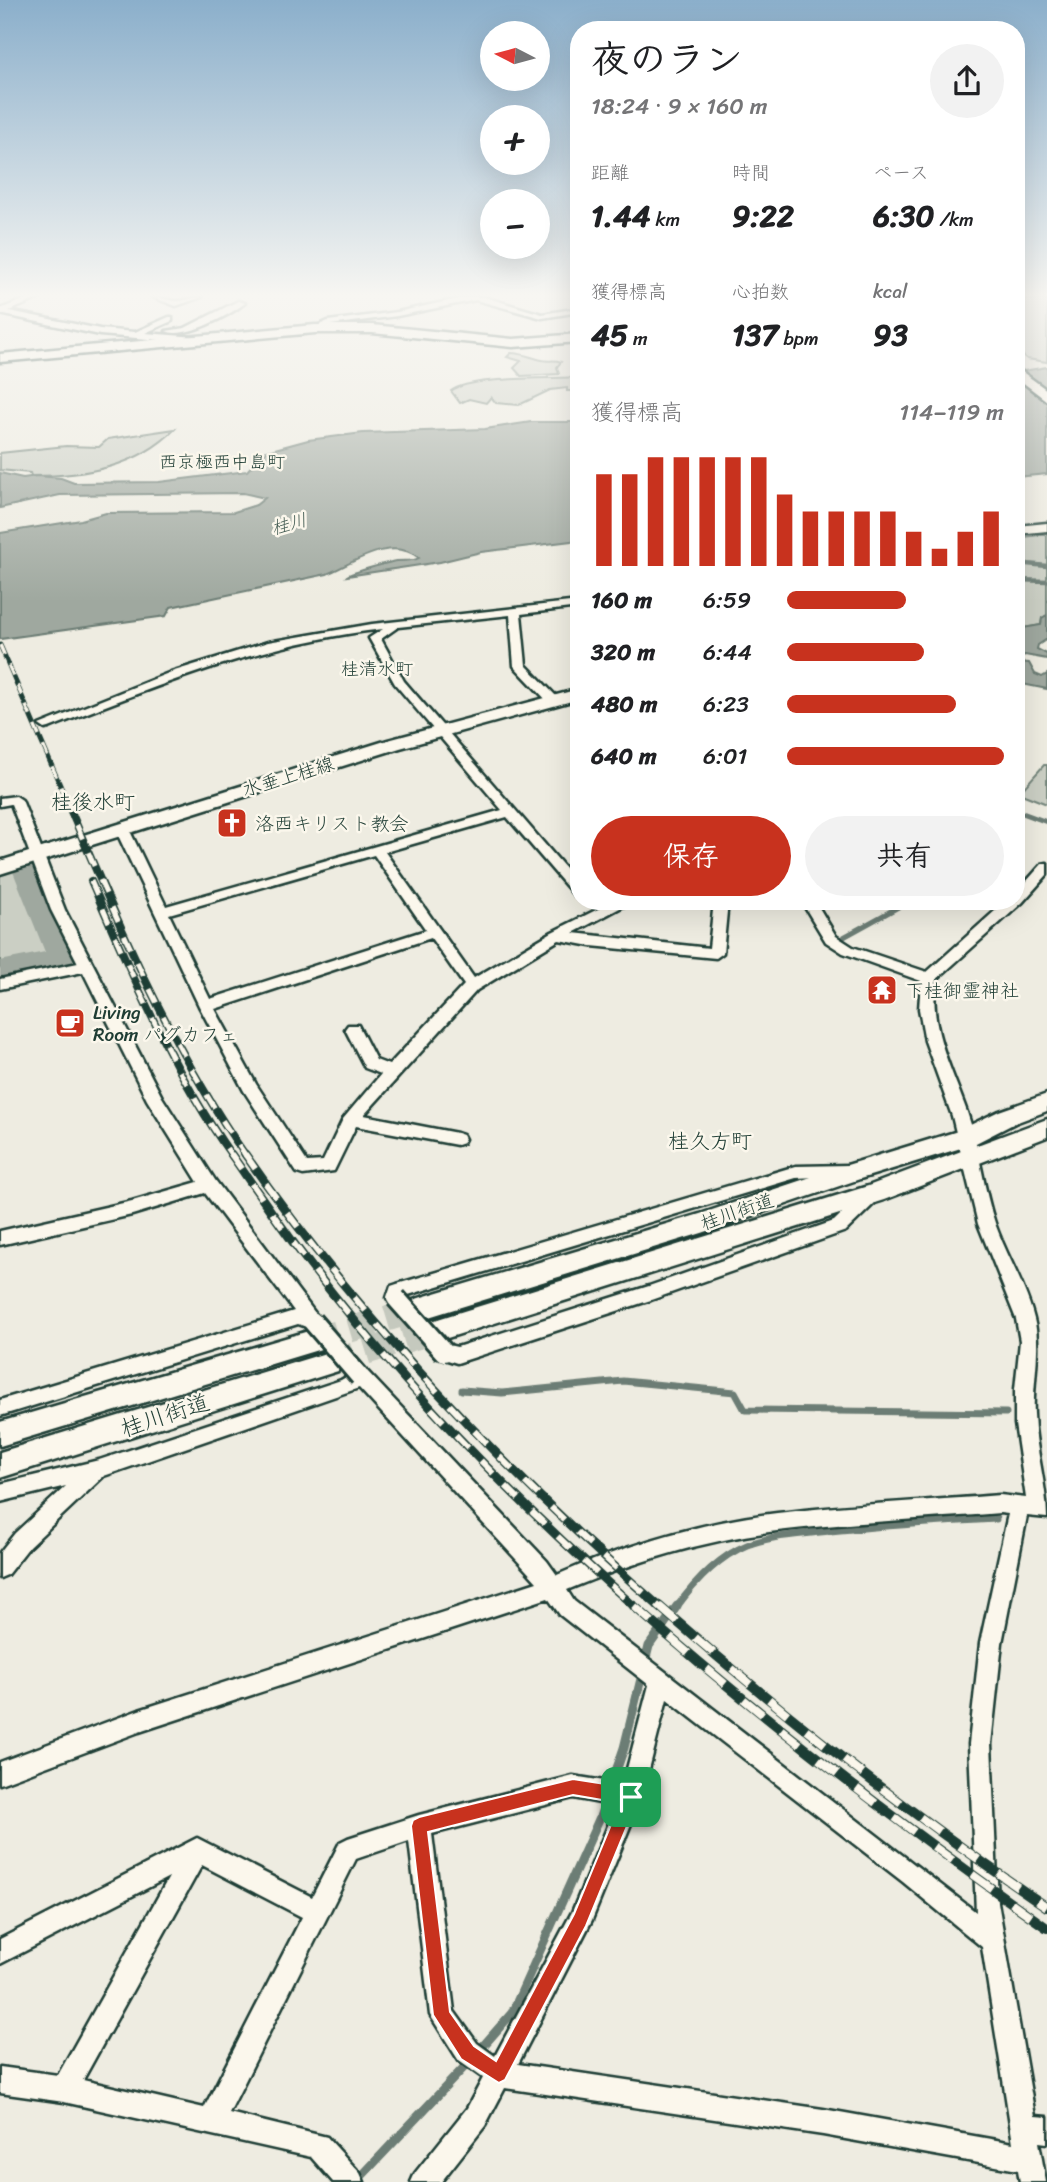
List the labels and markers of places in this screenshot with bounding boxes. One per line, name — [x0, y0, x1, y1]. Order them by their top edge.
church icon: 洛西キリスト教会 — [215, 806, 249, 840]
place label: 洛西キリスト教会 — [255, 807, 409, 840]
temple icon: 下桂御霊神社 — [865, 973, 899, 1007]
place label: 下桂御霊神社 — [905, 974, 1019, 1007]
place label: Living Room パグカフェ — [93, 996, 238, 1051]
cafe icon: Living Room パグカフェ — [53, 1006, 87, 1040]
pin — [601, 1767, 661, 1827]

